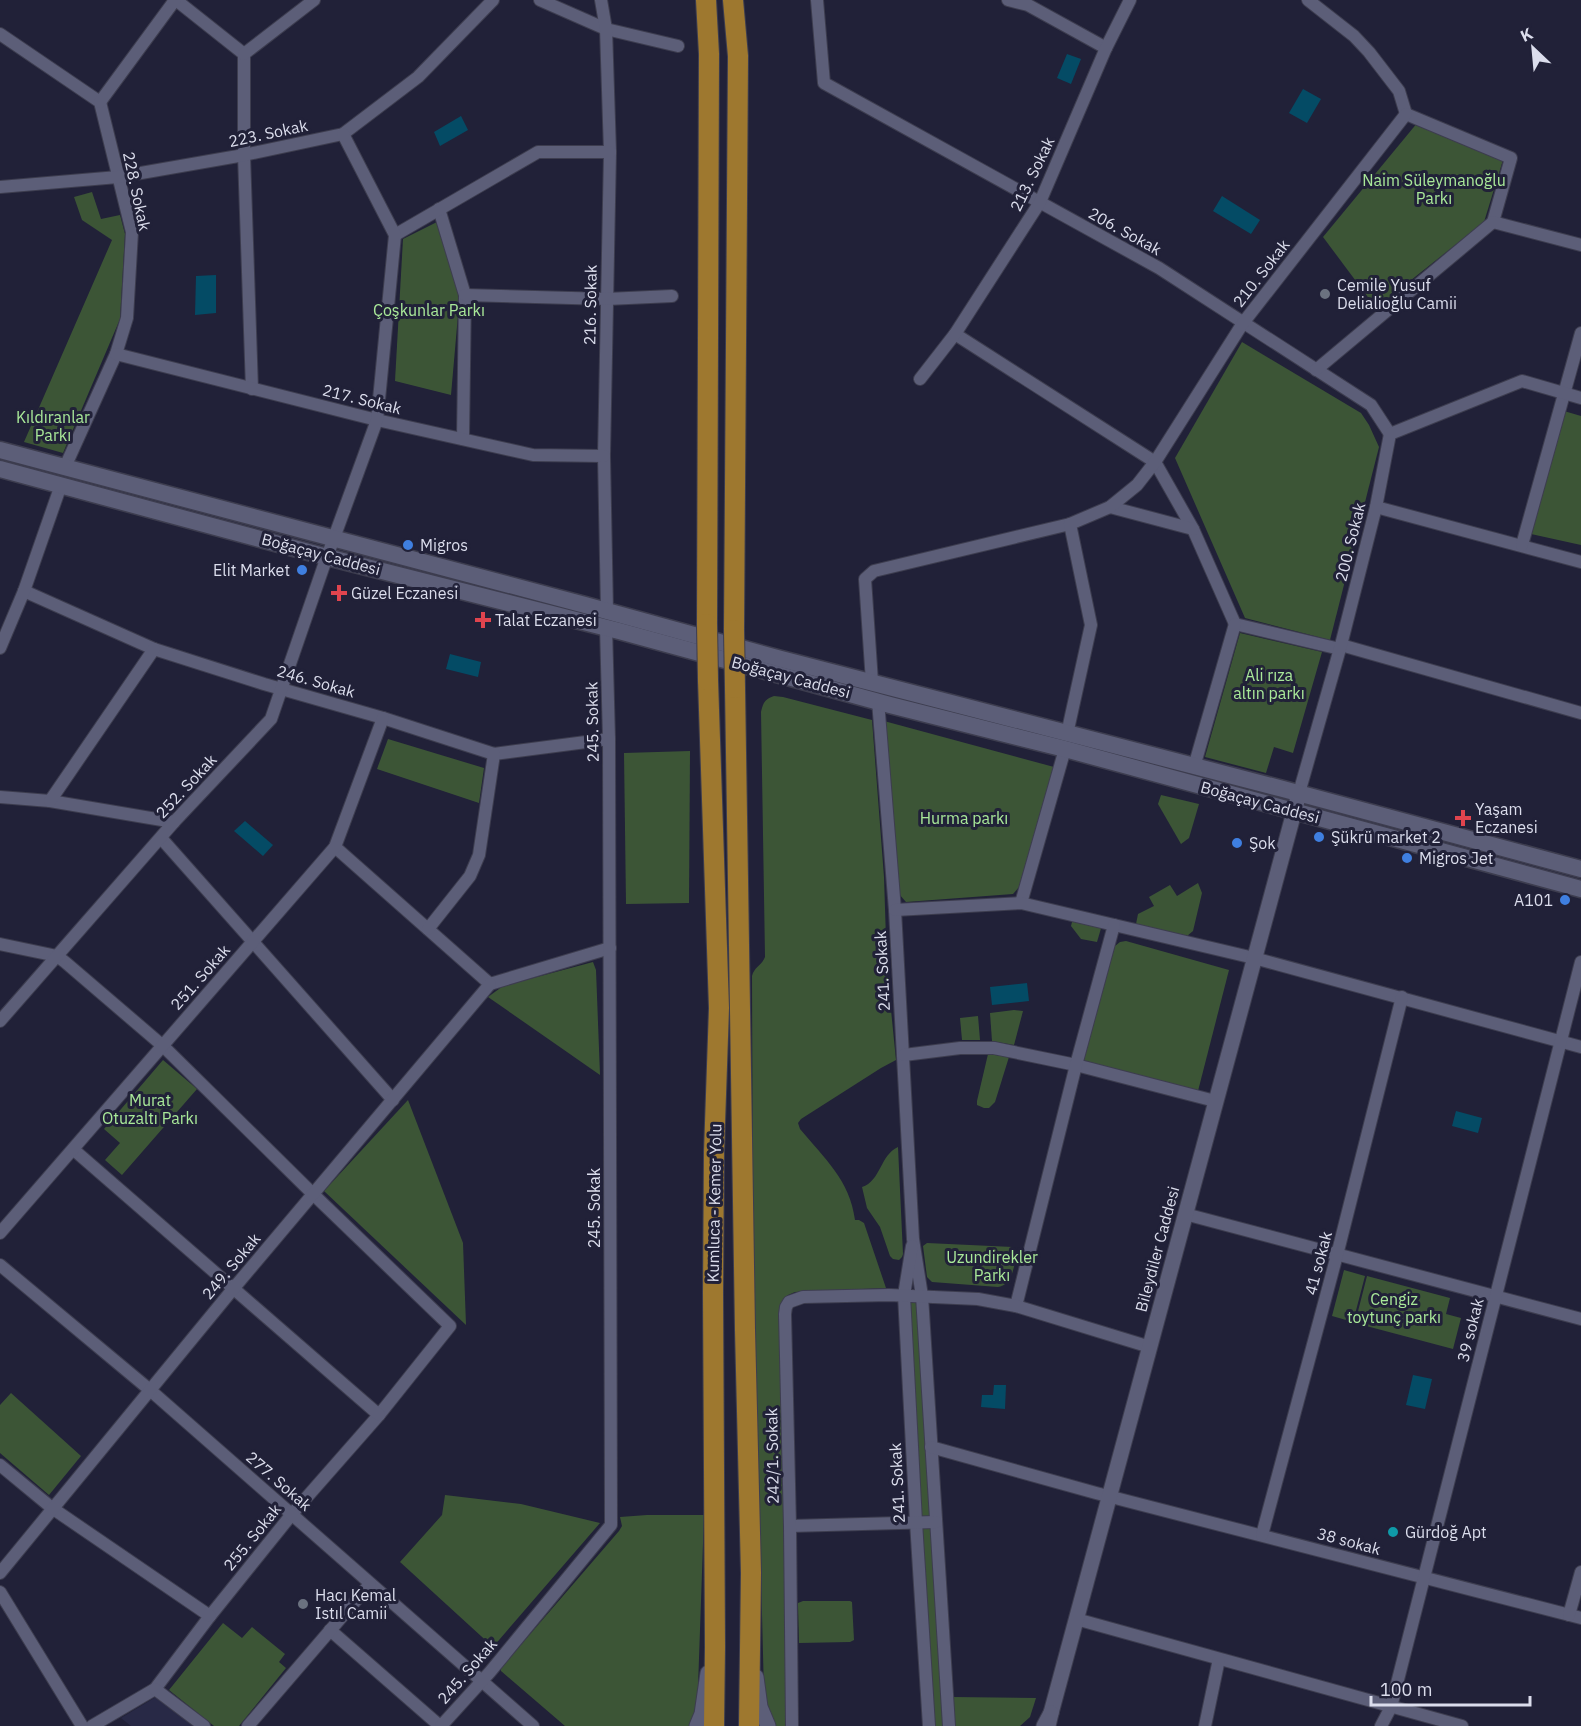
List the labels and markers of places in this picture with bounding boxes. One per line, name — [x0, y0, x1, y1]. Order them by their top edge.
place label: Cemile Yusuf Delialioğlu Camii — [1337, 275, 1457, 313]
marker: Cemile Yusuf Delialioğlu Camii — [1318, 287, 1332, 301]
place label: Migros — [420, 535, 468, 555]
marker: Migros — [401, 538, 415, 552]
place label: Elit Market — [213, 560, 290, 580]
marker: Elit Market — [295, 563, 309, 577]
place label: Güzel Eczanesi — [351, 583, 458, 603]
marker: Güzel Eczanesi — [332, 586, 346, 600]
place label: Talat Eczanesi — [495, 610, 597, 630]
marker: Talat Eczanesi — [476, 613, 490, 627]
place label: Yaşam Eczanesi — [1475, 799, 1538, 837]
marker: Yaşam Eczanesi — [1456, 811, 1470, 825]
place label: Şükrü market 2 — [1331, 827, 1441, 847]
marker: Şükrü market 2 — [1312, 830, 1326, 844]
place label: Şok — [1249, 833, 1276, 853]
marker: Şok — [1230, 836, 1244, 850]
place label: Migros Jet — [1419, 848, 1493, 868]
marker: Migros Jet — [1400, 851, 1414, 865]
place label: A101 — [1514, 890, 1553, 910]
marker: A101 — [1558, 893, 1572, 907]
place label: Gürdoğ Apt — [1405, 1522, 1487, 1542]
marker: Gürdoğ Apt — [1386, 1525, 1400, 1539]
place label: Hacı Kemal Istıl Camii — [315, 1585, 396, 1623]
marker: Hacı Kemal Istıl Camii — [296, 1597, 310, 1611]

